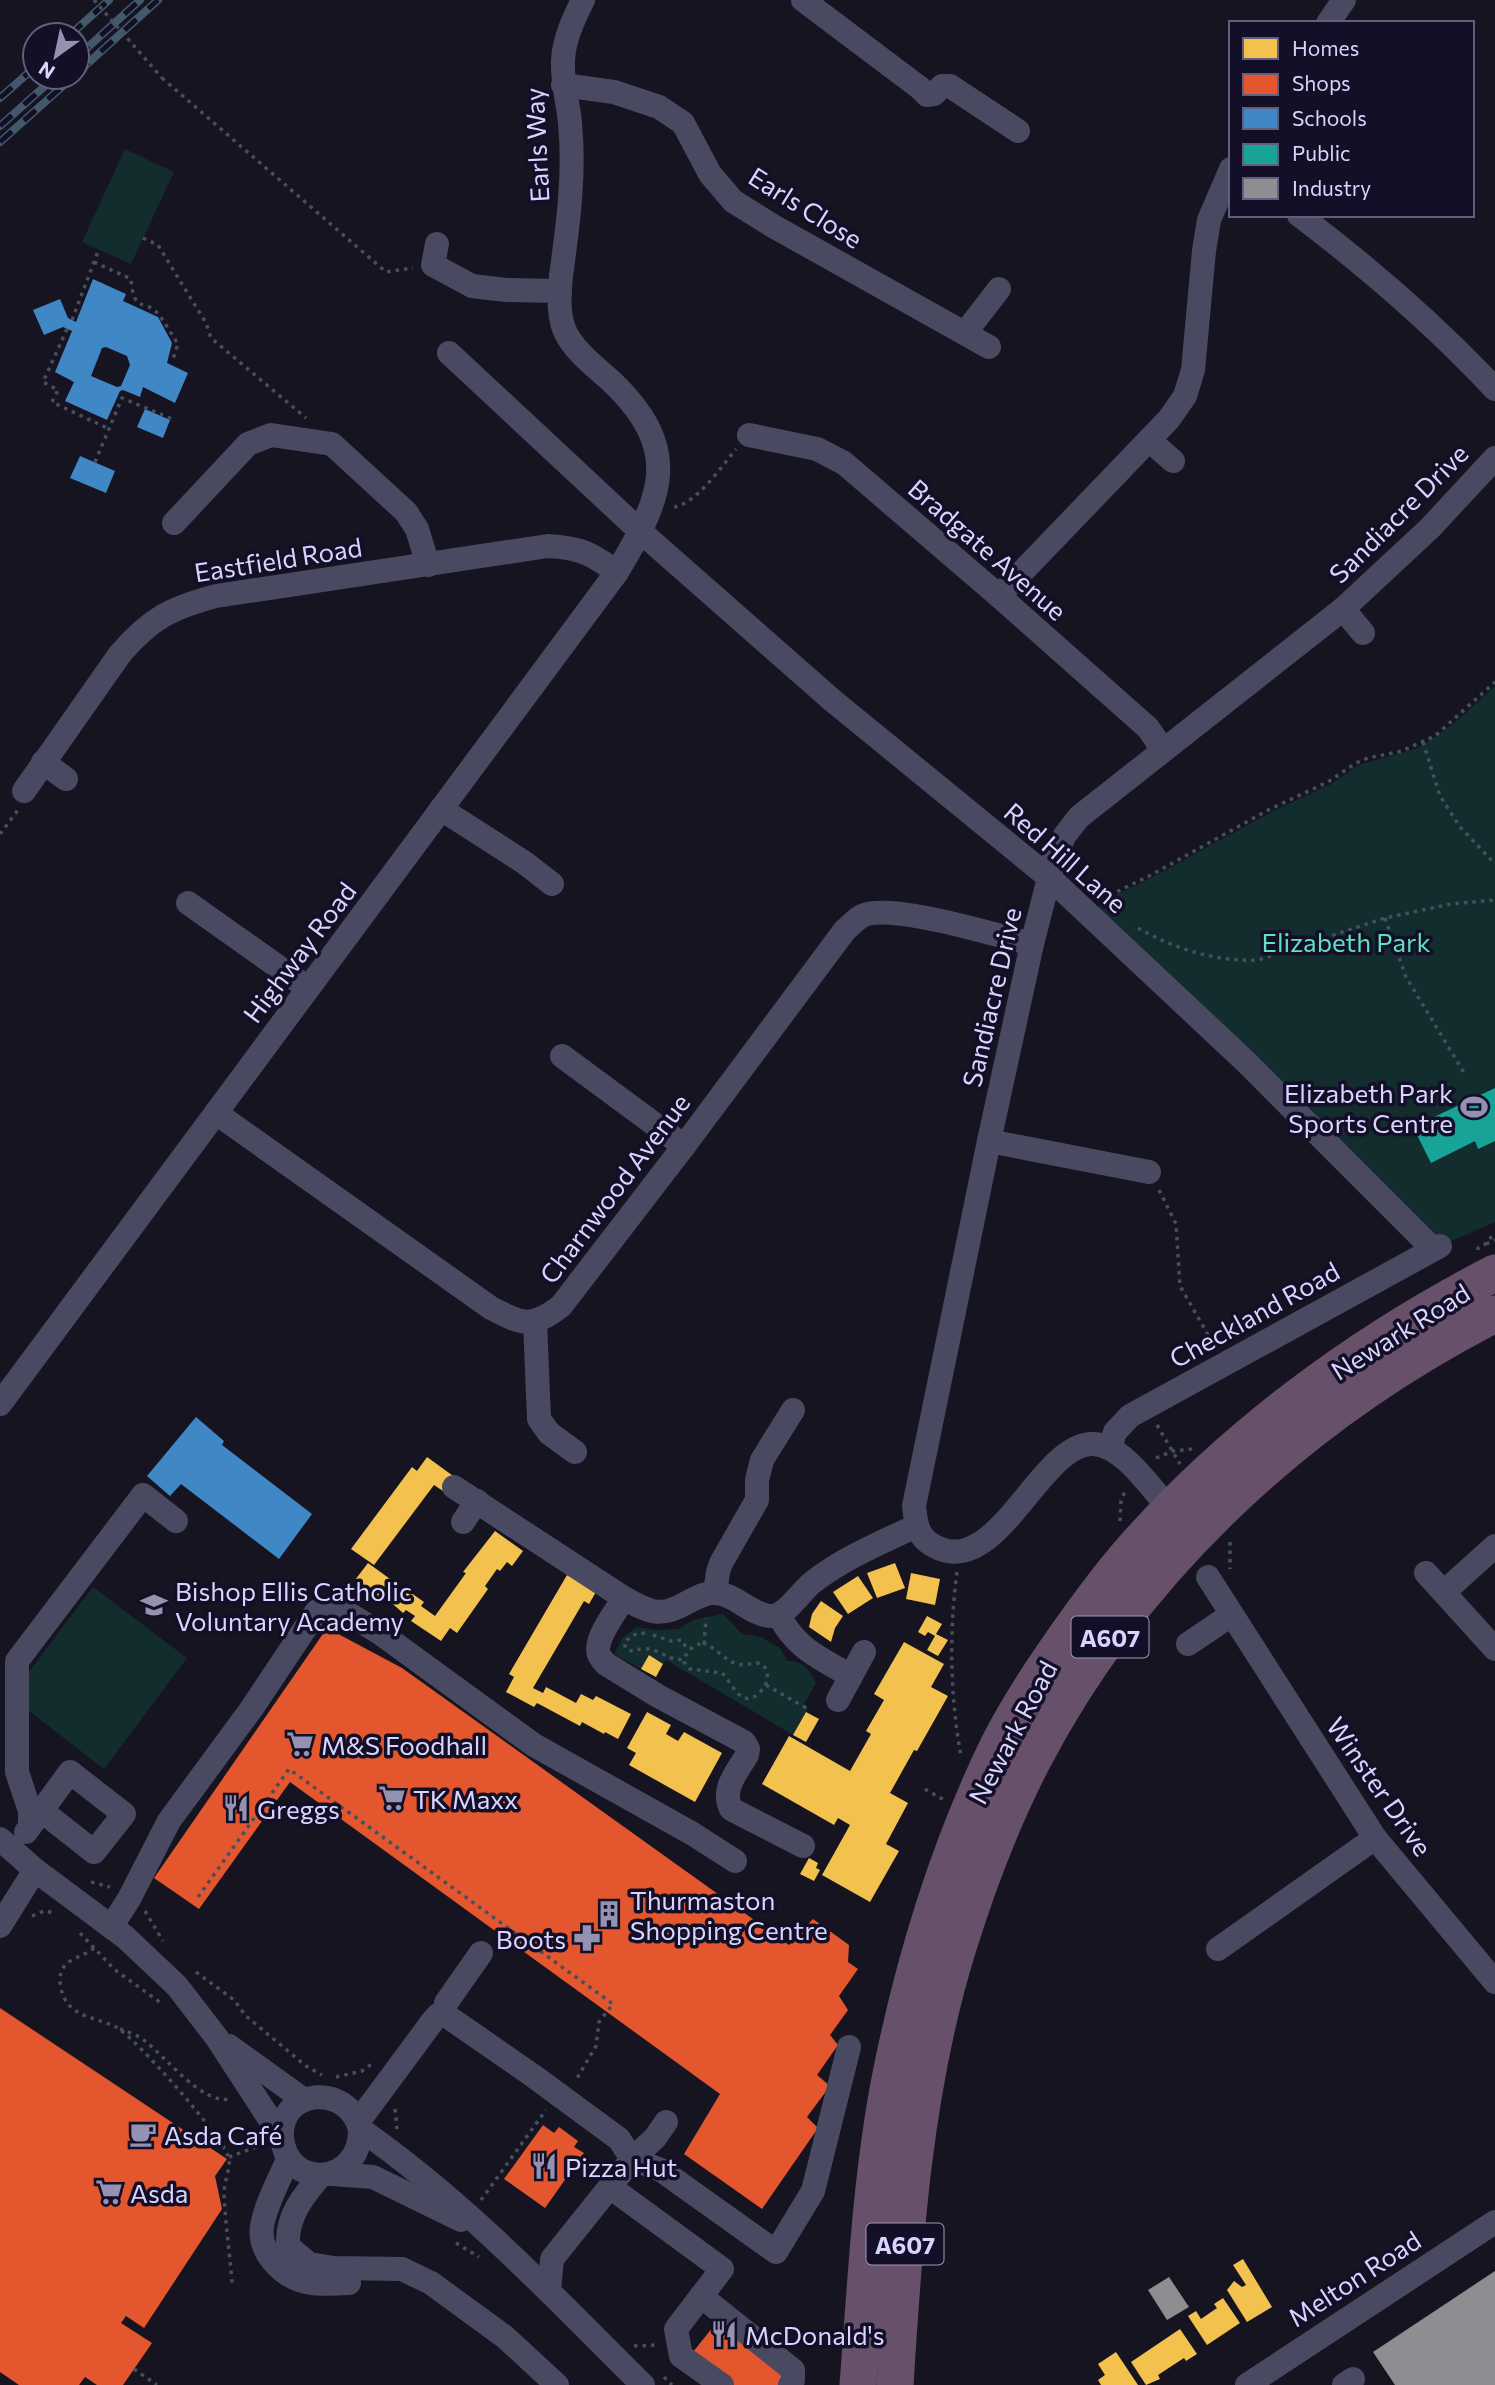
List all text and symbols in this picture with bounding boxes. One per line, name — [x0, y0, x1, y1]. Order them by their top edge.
north arrow — [21, 21, 91, 91]
legend — [1229, 21, 1474, 217]
text: Homes — [1292, 35, 1359, 60]
text: N — [34, 57, 59, 84]
text: Shops — [1292, 70, 1351, 95]
street label: Earls Way — [518, 87, 554, 203]
text: Schools — [1292, 105, 1367, 130]
text: Public — [1292, 140, 1350, 165]
street label: Earls Close — [743, 160, 869, 254]
text: Industry — [1292, 175, 1371, 200]
street label: Sandiacre Drive — [1322, 437, 1474, 589]
street label: Bradgate Avenue — [903, 472, 1073, 626]
street label: Eastfield Road — [192, 530, 364, 588]
street label: Red Hill Lane — [999, 796, 1133, 918]
street label: Highway Road — [236, 876, 362, 1028]
street label: Sandiacre Drive — [955, 904, 1027, 1090]
park label: Elizabeth Park — [1261, 926, 1431, 957]
place label: Elizabeth Park Sports Centre — [1284, 1077, 1453, 1138]
street label: Charnwood Avenue — [533, 1087, 695, 1289]
sports icon: Elizabeth Park Sports Centre — [1459, 1092, 1489, 1122]
street label: Checkland Road — [1164, 1255, 1344, 1373]
street label: Newark Road — [1325, 1276, 1475, 1386]
place label: Bishop Ellis Catholic Voluntary Academy — [175, 1575, 412, 1636]
school or university icon: Bishop Ellis Catholic Voluntary Academy — [139, 1590, 169, 1620]
road number: A607 — [1072, 1616, 1148, 1658]
street label: Newark Road — [961, 1655, 1063, 1809]
street label: Winster Drive — [1321, 1711, 1439, 1861]
supermarket icon: M&S Foodhall — [285, 1729, 315, 1759]
place label: M&S Foodhall — [321, 1729, 487, 1760]
supermarket icon: TK Maxx — [377, 1783, 407, 1813]
place label: TK Maxx — [413, 1783, 518, 1814]
restaurant icon: Greggs — [221, 1793, 251, 1823]
place label: Greggs — [257, 1793, 340, 1824]
place label: Thurmaston Shopping Centre — [630, 1884, 828, 1945]
building icon: Thurmaston Shopping Centre — [594, 1899, 624, 1929]
place label: Boots — [496, 1923, 566, 1954]
pharmacy icon: Boots — [572, 1923, 602, 1953]
cafe icon: Asda Café — [128, 2119, 158, 2149]
place label: Asda Café — [164, 2119, 282, 2150]
restaurant icon: Pizza Hut — [529, 2151, 559, 2181]
place label: Pizza Hut — [565, 2151, 677, 2182]
supermarket icon: Asda — [94, 2177, 124, 2207]
place label: Asda — [130, 2177, 188, 2208]
road number: A607 — [866, 2224, 944, 2264]
street label: Melton Road — [1282, 2224, 1426, 2332]
restaurant icon: McDonald's — [709, 2319, 739, 2349]
place label: McDonald's — [745, 2319, 885, 2350]

